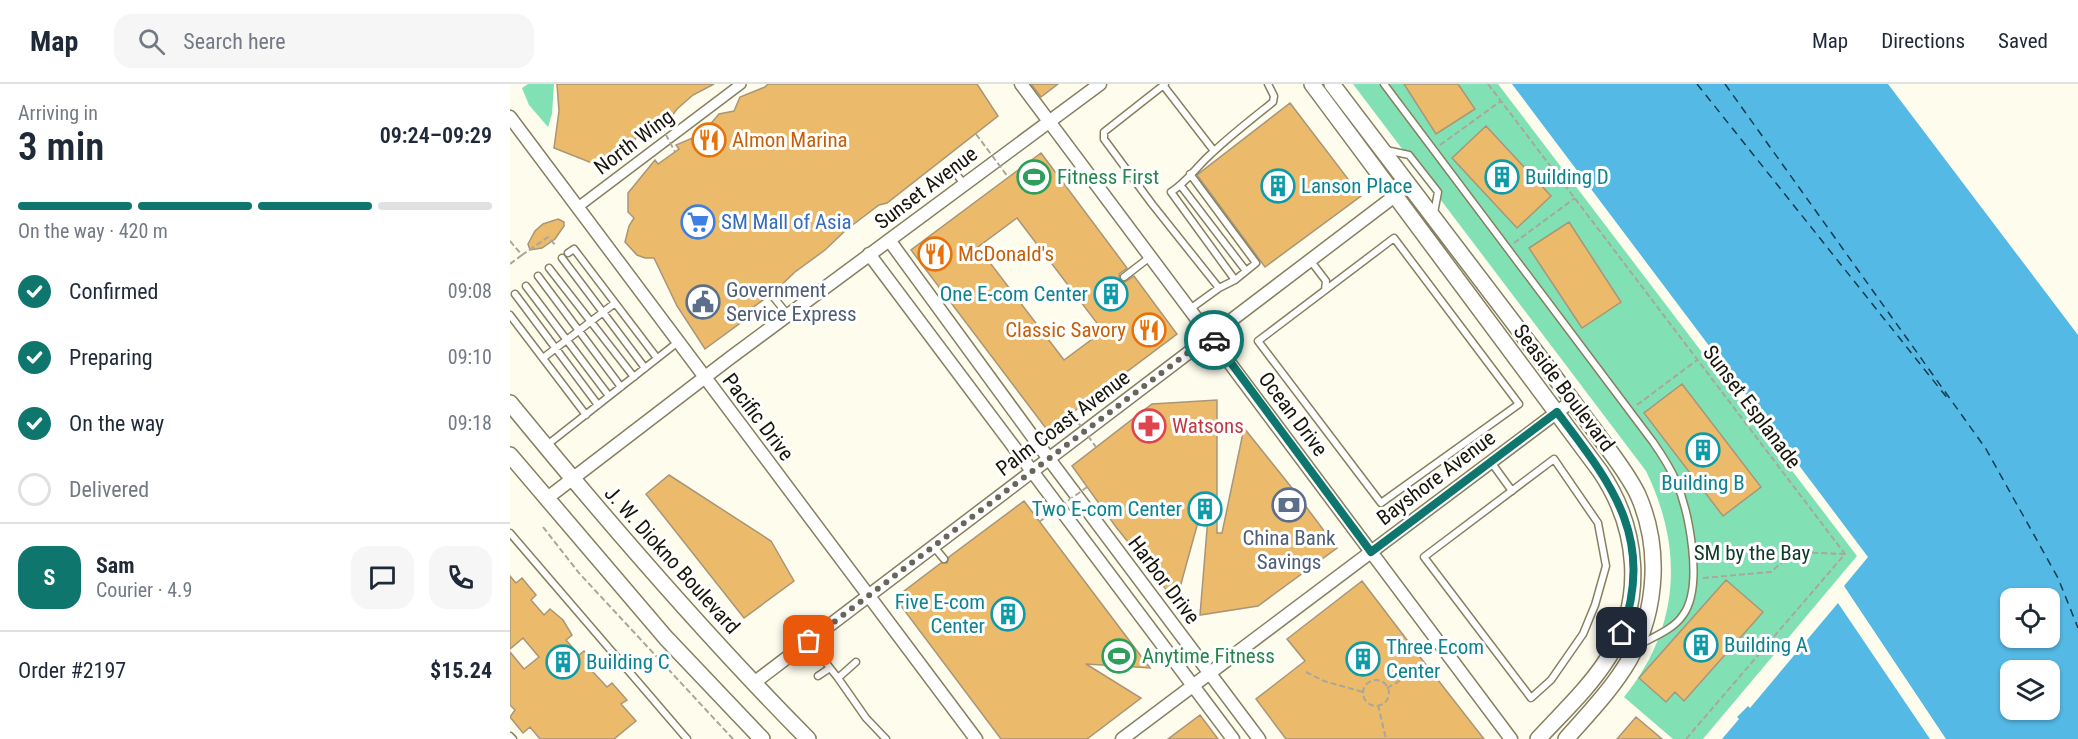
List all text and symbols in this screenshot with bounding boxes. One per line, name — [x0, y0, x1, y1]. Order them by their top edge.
search box — [114, 14, 534, 68]
text: Map — [30, 25, 78, 58]
icon: search — [135, 25, 168, 58]
text: Search here — [183, 29, 286, 54]
text: Map — [1812, 29, 1848, 53]
text: Directions — [1881, 29, 1965, 53]
text: Saved — [1998, 29, 2048, 53]
text: Arriving in — [18, 101, 98, 125]
street label: North Wing — [590, 104, 678, 180]
restaurant icon: Almon Marina — [691, 122, 727, 158]
text: 09:24–09:29 — [380, 123, 492, 148]
text: 3 min — [18, 124, 104, 170]
place label: Almon Marina — [732, 128, 848, 152]
street label: Sunset Avenue — [870, 142, 982, 234]
sports icon: Fitness First — [1016, 159, 1052, 195]
building icon: Building D — [1484, 159, 1520, 195]
place label: Fitness First — [1057, 165, 1159, 189]
place label: Building D — [1525, 165, 1609, 189]
building icon: Lanson Place — [1260, 168, 1296, 204]
place label: Lanson Place — [1301, 174, 1413, 198]
supermarket icon: SM Mall of Asia — [680, 204, 716, 240]
place label: SM Mall of Asia — [721, 210, 852, 234]
text: On the way · 420 m — [18, 219, 168, 243]
restaurant icon: McDonald's — [917, 236, 953, 272]
place label: McDonald's — [958, 242, 1054, 266]
icon: check — [18, 275, 51, 308]
building icon: One E-com Center — [1093, 276, 1129, 312]
place label: Government Service Express — [726, 278, 857, 326]
text: Confirmed — [69, 279, 158, 304]
text: 09:08 — [448, 279, 492, 303]
place label: One E-com Center — [940, 282, 1088, 306]
public building icon: Government Service Express — [685, 284, 721, 320]
courier — [1184, 310, 1244, 370]
restaurant icon: Classic Savory — [1131, 312, 1167, 348]
place label: Classic Savory — [1005, 318, 1126, 342]
street label: Seaside Boulevard — [1509, 320, 1619, 456]
icon: car — [1198, 324, 1231, 357]
icon: check — [18, 341, 51, 374]
street label: Sunset Esplanade — [1698, 341, 1806, 473]
text: Preparing — [69, 345, 153, 370]
text: 09:10 — [448, 345, 492, 369]
street label: Palm Coast Avenue — [992, 365, 1134, 481]
street label: Ocean Drive — [1254, 367, 1332, 461]
street label: Pacific Drive — [717, 369, 799, 465]
icon: check — [18, 407, 51, 440]
pharmacy icon: Watsons — [1131, 408, 1167, 444]
text: On the way — [69, 411, 164, 436]
text: 09:18 — [448, 411, 492, 435]
place label: Watsons — [1172, 414, 1244, 438]
street label: Bayshore Avenue — [1372, 426, 1500, 530]
building icon: Building B — [1685, 432, 1721, 468]
place label: Building B — [1661, 471, 1745, 495]
text: Delivered — [69, 477, 149, 502]
street label: J. W. Diokno Boulevard — [599, 481, 745, 639]
bank icon: China Bank Savings — [1271, 487, 1307, 523]
building icon: Two E-com Center — [1187, 491, 1223, 527]
place label: Two E-com Center — [1032, 497, 1182, 521]
place label: China Bank Savings — [1242, 526, 1336, 574]
street label: Harbor Drive — [1123, 531, 1205, 629]
park label: SM by the Bay — [1694, 541, 1811, 565]
button: chat — [351, 546, 414, 609]
button: phone — [429, 546, 492, 609]
text: Sam — [96, 553, 135, 578]
text: S — [44, 565, 55, 590]
text: Courier · 4.9 — [96, 578, 192, 602]
map controls — [2000, 588, 2060, 720]
button: locate — [2000, 588, 2060, 648]
place label: Five E-com Center — [895, 590, 985, 638]
building icon: Five E-com Center — [990, 596, 1026, 632]
pin — [1596, 607, 1647, 658]
pin — [783, 615, 834, 666]
icon: home — [1605, 616, 1638, 649]
icon: bag — [792, 624, 825, 657]
building icon: Building A — [1683, 627, 1719, 663]
place label: Building A — [1724, 633, 1808, 657]
place label: Three Ecom Center — [1386, 635, 1484, 683]
sports icon: Anytime Fitness — [1101, 638, 1137, 674]
building icon: Three Ecom Center — [1345, 641, 1381, 677]
building icon: Building C — [545, 644, 581, 680]
place label: Anytime Fitness — [1142, 644, 1275, 668]
place label: Building C — [586, 650, 670, 674]
text: Order #2197 — [18, 658, 126, 683]
text: $15.24 — [430, 658, 492, 683]
button: layers — [2000, 660, 2060, 720]

